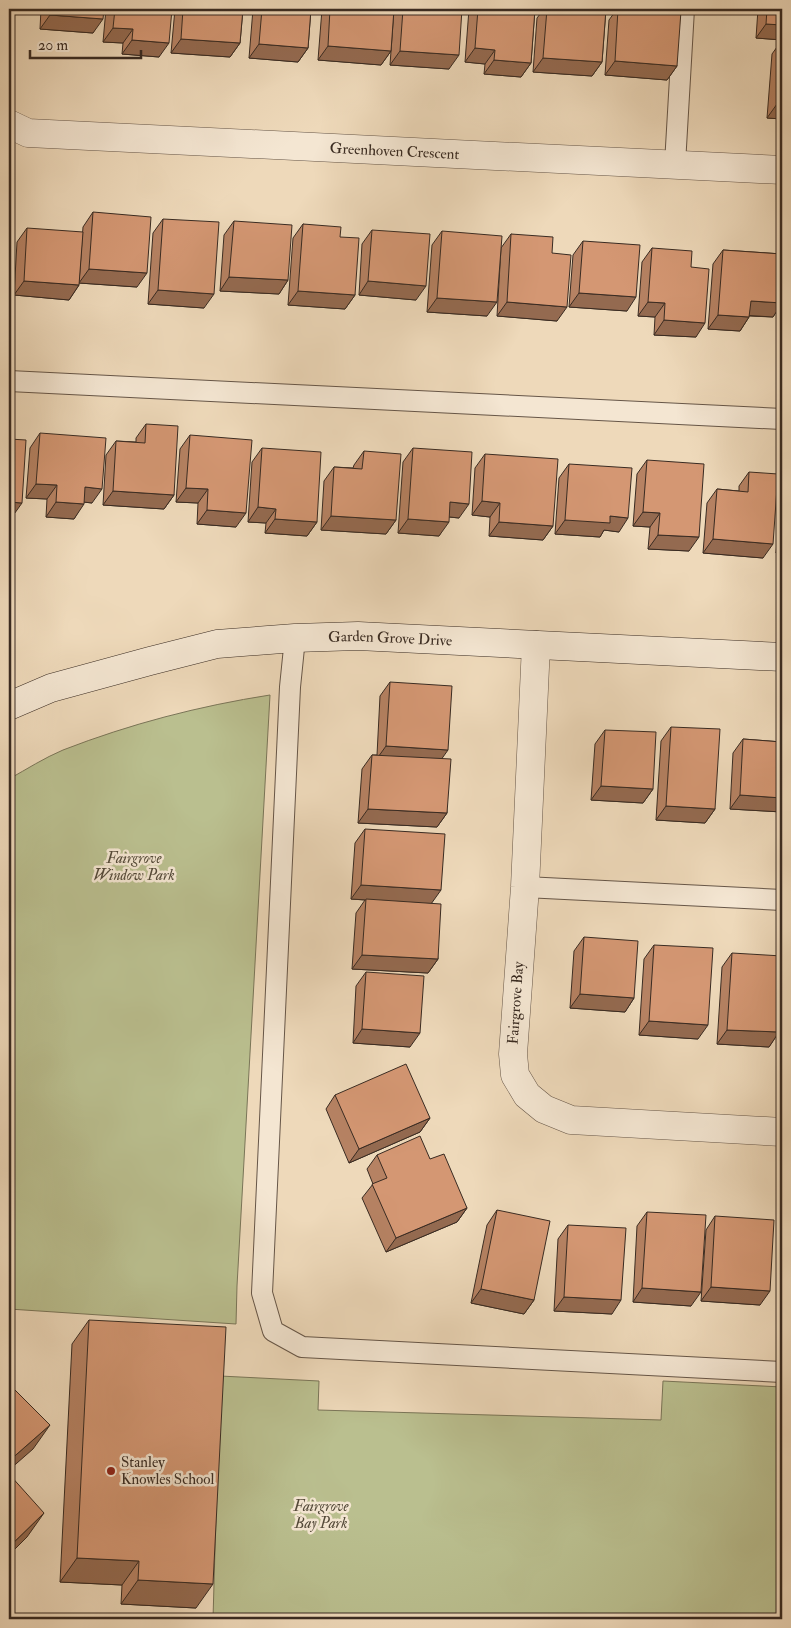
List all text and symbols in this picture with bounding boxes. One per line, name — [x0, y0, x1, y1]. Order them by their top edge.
scale bar — [30, 28, 141, 60]
text: 20 m — [38, 36, 68, 55]
street label: Greenhoven Crescent — [329, 138, 460, 164]
street label: Garden Grove Drive — [328, 626, 453, 650]
park label: Fairgrove Window Park — [93, 849, 175, 885]
street label: Fairgrove Bay — [504, 961, 528, 1045]
place label: Stanley Knowles School — [121, 1453, 214, 1489]
marker: Stanley Knowles School — [105, 1465, 117, 1477]
park label: Fairgrove Bay Park — [292, 1497, 350, 1533]

